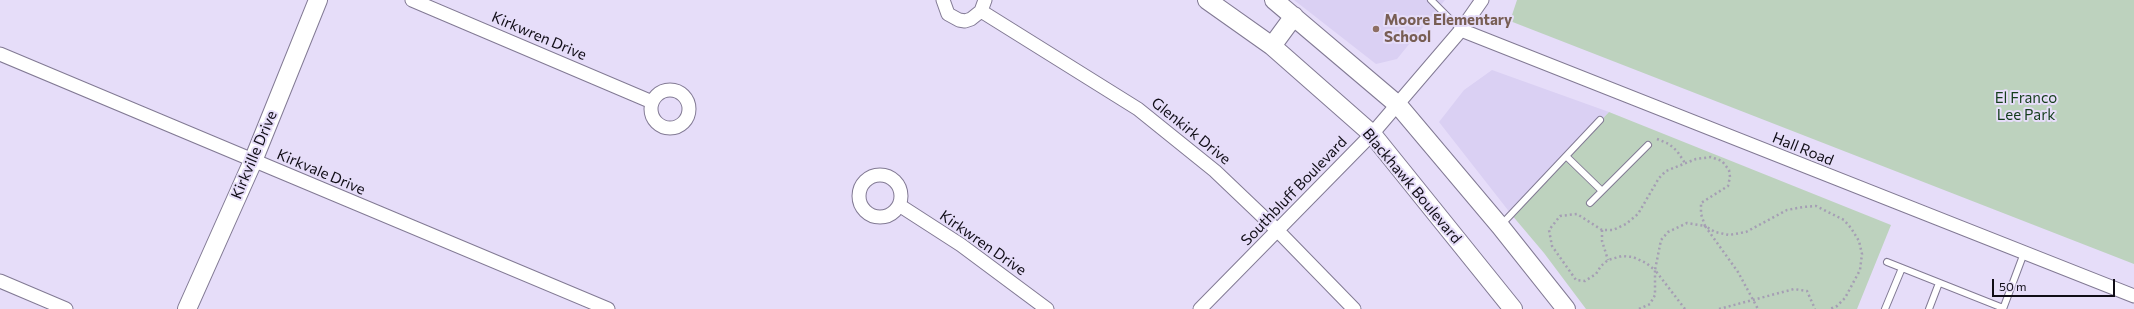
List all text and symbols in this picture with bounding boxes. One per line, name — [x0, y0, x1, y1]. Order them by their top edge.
street label: Kirkwren Drive — [489, 8, 589, 64]
place label: Moore Elementary School — [1384, 11, 1512, 46]
marker: Moore Elementary School — [1371, 24, 1381, 34]
park label: El Franco Lee Park — [1995, 89, 2057, 124]
street label: Glenkirk Drive — [1148, 94, 1234, 168]
street label: Kirkville Drive — [227, 108, 281, 202]
street label: Blackhawk Boulevard — [1359, 125, 1465, 247]
street label: Hall Road — [1770, 129, 1836, 169]
street label: Southbluff Boulevard — [1237, 133, 1351, 249]
street label: Kirkvale Drive — [274, 145, 368, 199]
street label: Kirkwren Drive — [936, 207, 1030, 279]
scale bar — [1994, 271, 2117, 297]
text: 50 m — [1999, 279, 2027, 293]

